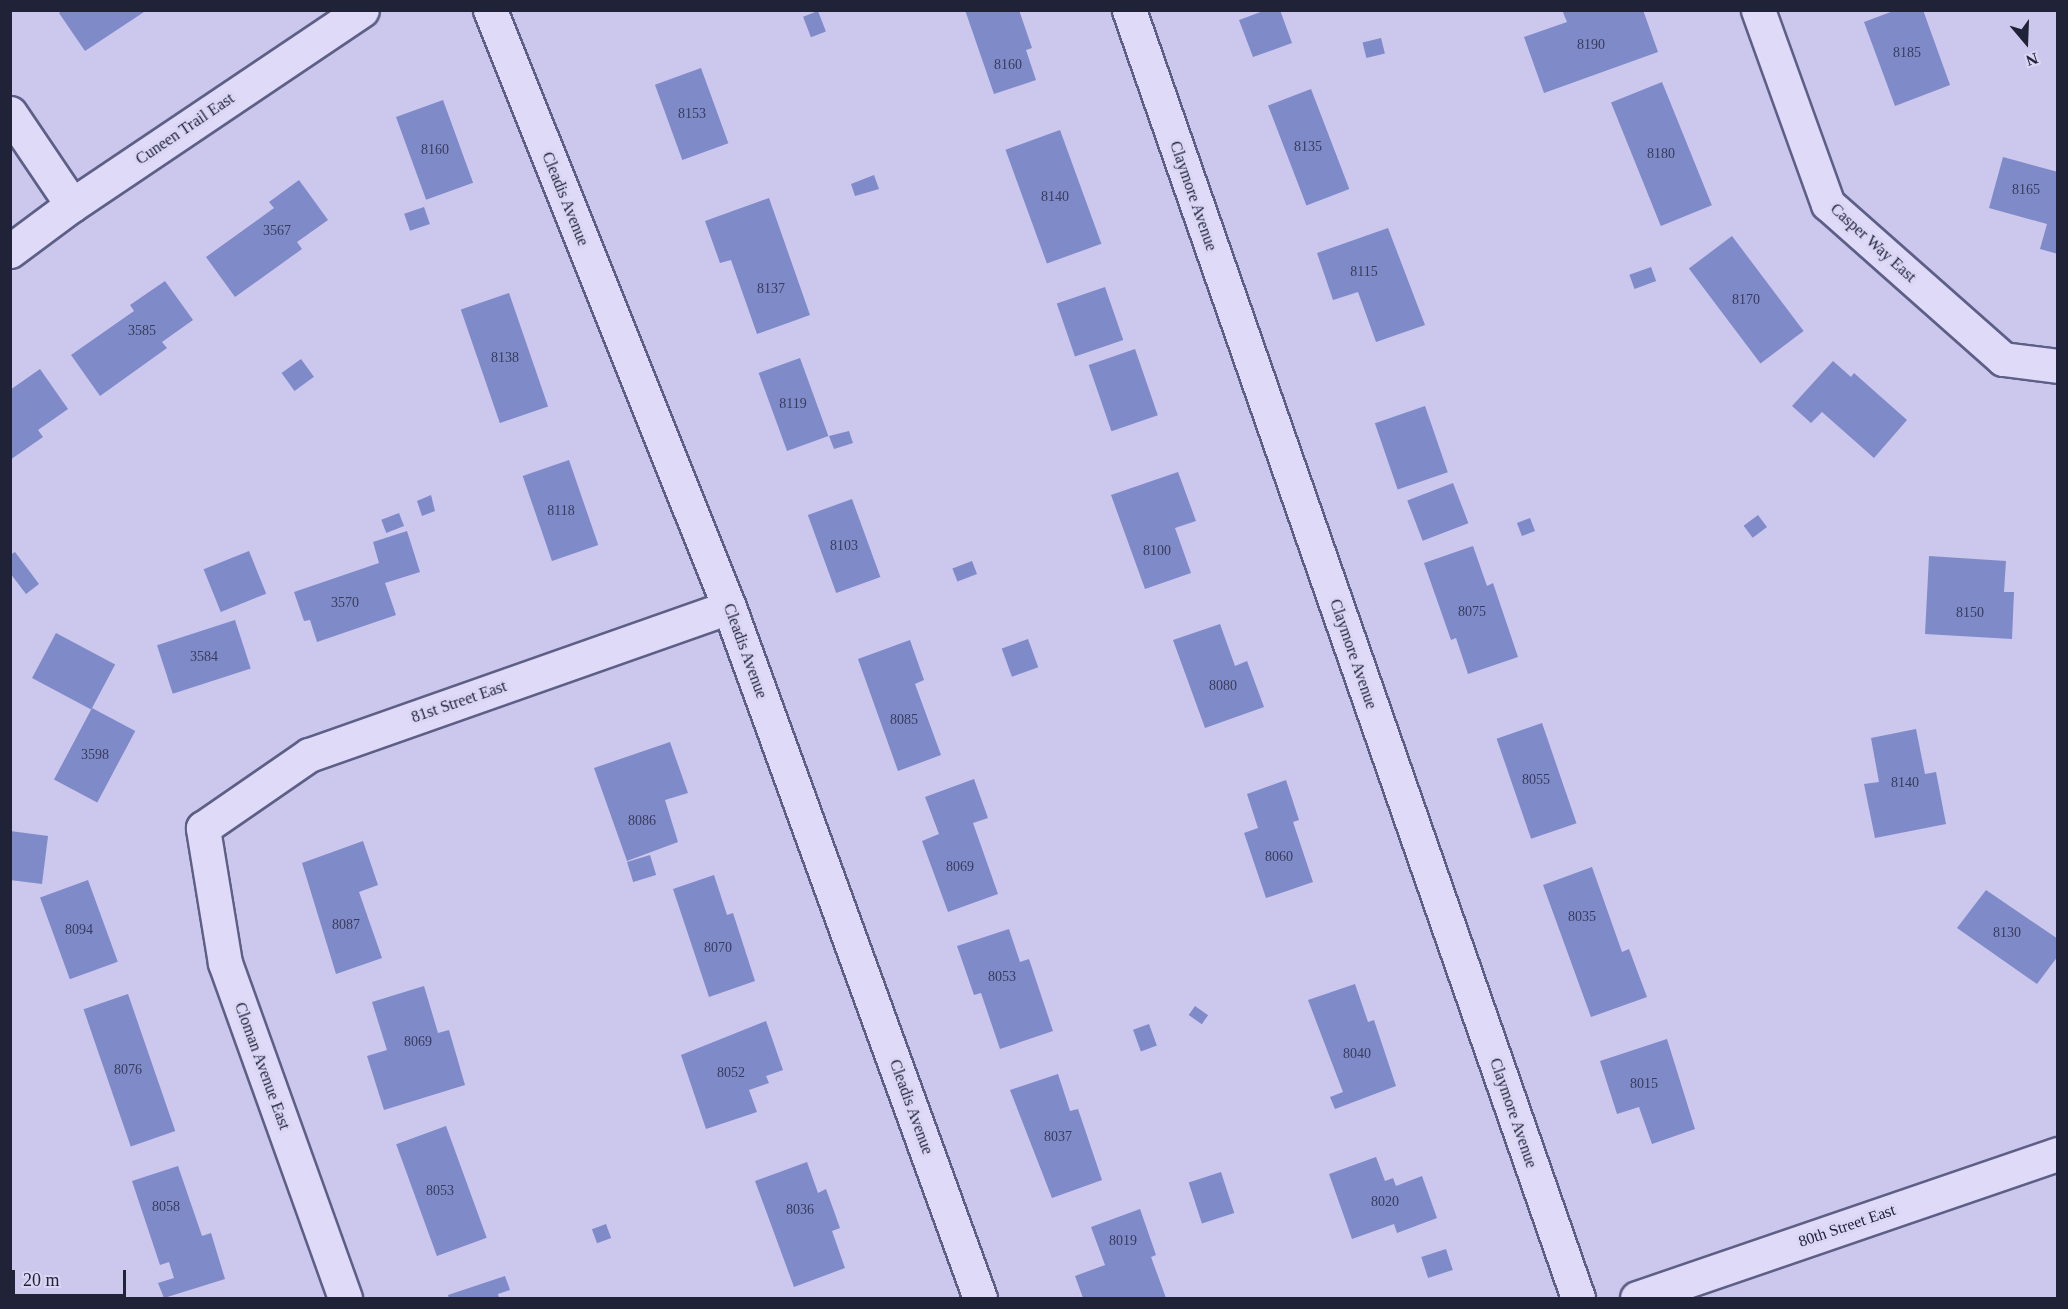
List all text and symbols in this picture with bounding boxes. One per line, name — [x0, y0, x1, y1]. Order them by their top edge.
north arrow — [1996, 12, 2056, 72]
house number: 8190 — [1577, 37, 1605, 53]
house number: 8185 — [1893, 45, 1921, 61]
text: N — [2024, 50, 2040, 69]
house number: 8160 — [994, 57, 1022, 73]
street label: Cuneen Trail East — [132, 89, 238, 169]
house number: 8153 — [678, 106, 706, 122]
street label: Claymore Avenue — [1165, 138, 1221, 254]
house number: 8135 — [1294, 139, 1322, 155]
house number: 8160 — [421, 142, 449, 158]
house number: 8180 — [1647, 146, 1675, 162]
street label: Cleadis Avenue — [537, 149, 593, 249]
house number: 8165 — [2012, 182, 2040, 198]
house number: 8140 — [1041, 189, 1069, 205]
street label: Casper Way East — [1826, 199, 1920, 287]
house number: 3567 — [263, 223, 291, 239]
house number: 8115 — [1350, 264, 1378, 280]
house number: 8137 — [757, 281, 785, 297]
house number: 8170 — [1732, 292, 1760, 308]
house number: 3585 — [128, 323, 156, 339]
house number: 8138 — [491, 350, 519, 366]
house number: 8119 — [779, 396, 807, 412]
house number: 8118 — [547, 503, 575, 519]
house number: 8103 — [830, 538, 858, 554]
house number: 8100 — [1143, 543, 1171, 559]
house number: 3570 — [331, 595, 359, 611]
street label: Claymore Avenue — [1325, 596, 1381, 712]
street label: Cleadis Avenue — [719, 600, 771, 702]
house number: 8075 — [1458, 604, 1486, 620]
house number: 8150 — [1956, 605, 1984, 621]
house number: 3584 — [190, 649, 218, 665]
street label: 81st Street East — [409, 677, 509, 727]
house number: 8080 — [1209, 678, 1237, 694]
house number: 8085 — [890, 712, 918, 728]
house number: 3598 — [81, 747, 109, 763]
house number: 8055 — [1522, 772, 1550, 788]
house number: 8140 — [1891, 775, 1919, 791]
house number: 8086 — [628, 813, 656, 829]
house number: 8060 — [1265, 849, 1293, 865]
house number: 8069 — [946, 859, 974, 875]
house number: 8035 — [1568, 909, 1596, 925]
house number: 8087 — [332, 917, 360, 933]
house number: 8094 — [65, 922, 93, 938]
house number: 8130 — [1993, 925, 2021, 941]
house number: 8070 — [704, 940, 732, 956]
house number: 8053 — [988, 969, 1016, 985]
street label: Cloman Avenue East — [230, 999, 294, 1133]
house number: 8069 — [404, 1034, 432, 1050]
house number: 8040 — [1343, 1046, 1371, 1062]
street label: Claymore Avenue — [1485, 1055, 1541, 1171]
street label: Cleadis Avenue — [885, 1056, 937, 1158]
house number: 8076 — [114, 1062, 142, 1078]
house number: 8052 — [717, 1065, 745, 1081]
house number: 8015 — [1630, 1076, 1658, 1092]
house number: 8037 — [1044, 1129, 1072, 1145]
house number: 8053 — [426, 1183, 454, 1199]
house number: 8020 — [1371, 1194, 1399, 1210]
house number: 8058 — [152, 1199, 180, 1215]
street label: 80th Street East — [1796, 1200, 1898, 1252]
house number: 8036 — [786, 1202, 814, 1218]
house number: 8019 — [1109, 1233, 1137, 1249]
scale bar — [15, 1258, 129, 1296]
text: 20 m — [23, 1270, 60, 1290]

